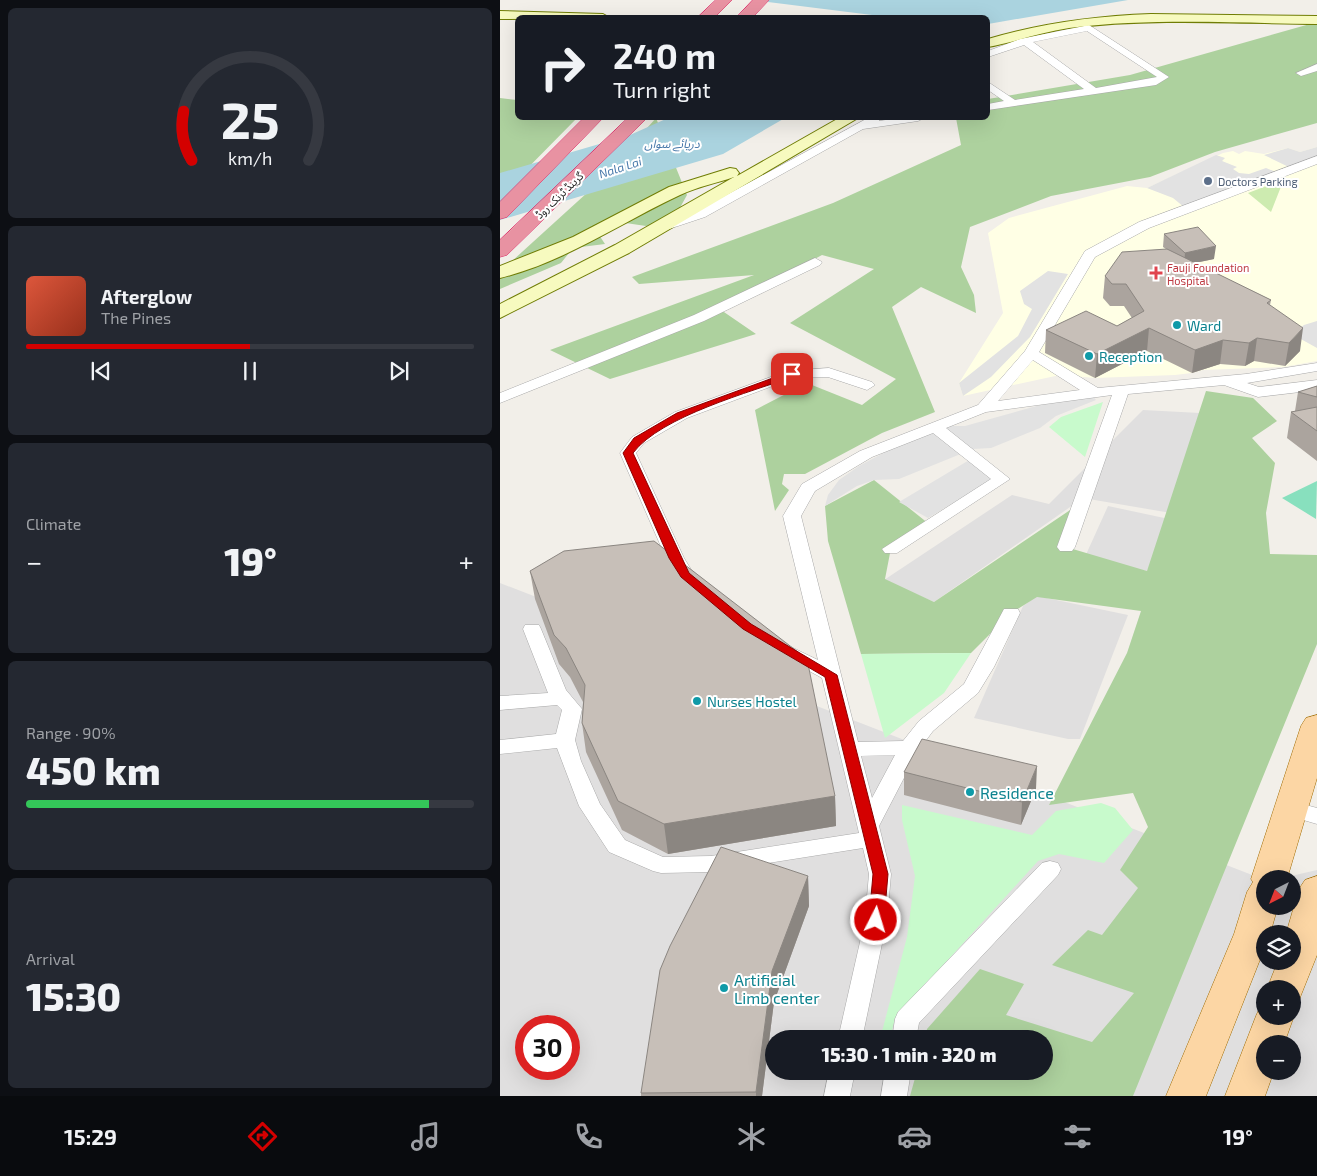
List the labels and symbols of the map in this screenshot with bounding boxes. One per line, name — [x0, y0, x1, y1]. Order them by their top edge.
water label: دریائے سواں — [644, 136, 700, 152]
water label: Nala Lai — [597, 153, 643, 181]
street label: گرینڈ ٹرنک روڈ — [532, 169, 587, 222]
marker: Doctors Parking — [1202, 175, 1214, 187]
place label: Doctors Parking — [1218, 175, 1298, 188]
place label: Fauji Foundation Hospital — [1167, 261, 1249, 287]
marker: Fauji Foundation Hospital — [1149, 266, 1163, 280]
place label: Ward — [1187, 317, 1221, 334]
marker: Ward — [1171, 319, 1183, 331]
place label: Reception — [1099, 348, 1162, 365]
marker: Reception — [1083, 350, 1095, 362]
pin — [771, 353, 813, 395]
place label: Nurses Hostel — [707, 693, 798, 710]
marker: Nurses Hostel — [691, 695, 703, 707]
place label: Residence — [980, 783, 1054, 802]
marker: Residence — [964, 786, 976, 798]
north arrow — [1256, 870, 1301, 915]
position arrow — [849, 893, 901, 945]
place label: Artificial Limb center — [734, 970, 820, 1007]
marker: Artificial Limb center — [718, 982, 730, 994]
speed limit sign: 30 — [515, 1015, 580, 1080]

